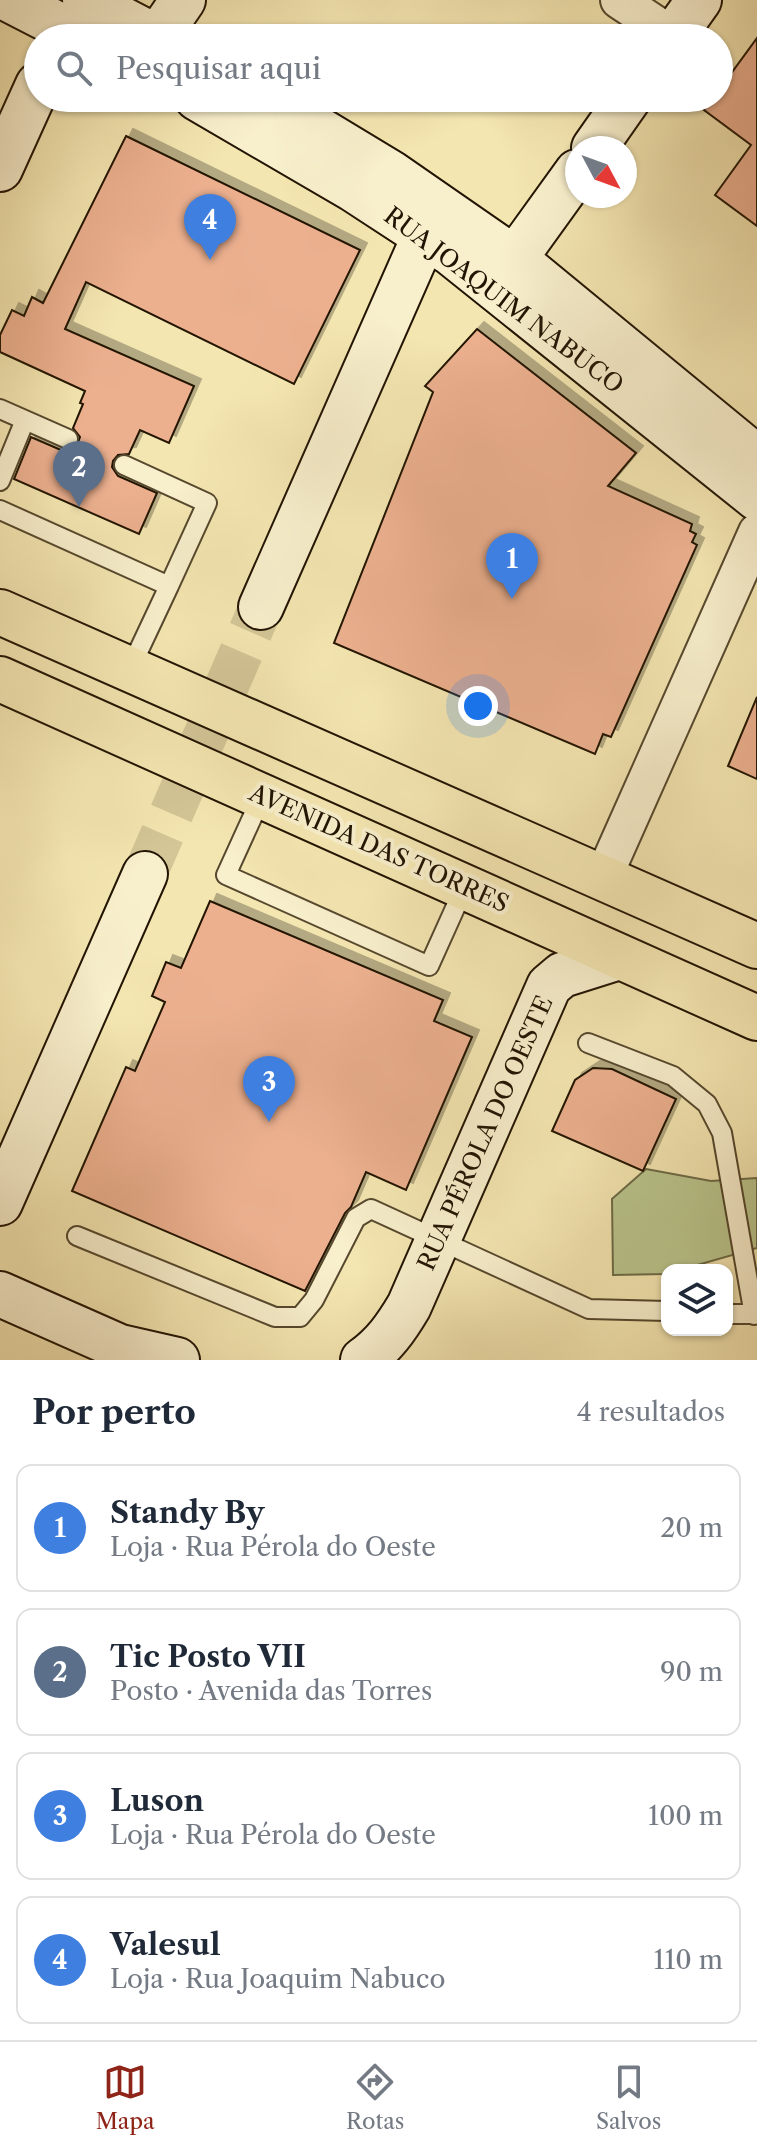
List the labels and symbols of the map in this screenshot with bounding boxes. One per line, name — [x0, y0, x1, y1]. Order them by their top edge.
north arrow — [565, 136, 637, 208]
pin: 4 — [184, 194, 236, 260]
street label: RUA JOAQUIM NABUCO — [379, 201, 629, 399]
pin: 2 — [53, 441, 105, 507]
pin: 1 — [486, 533, 538, 599]
your location — [458, 686, 498, 726]
street label: AVENIDA DAS TORRES — [244, 777, 513, 918]
street label: RUA PÉROLA DO OESTE — [411, 991, 559, 1275]
pin: 3 — [243, 1056, 295, 1122]

